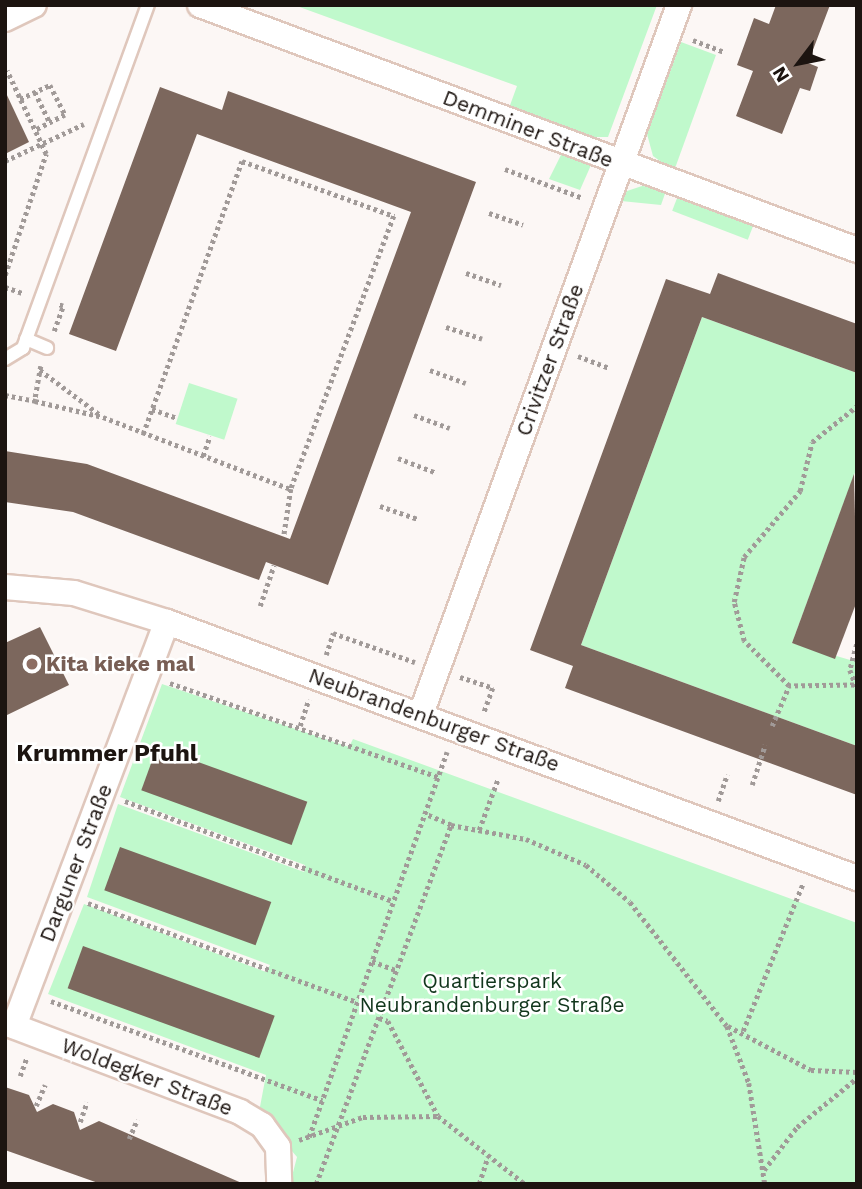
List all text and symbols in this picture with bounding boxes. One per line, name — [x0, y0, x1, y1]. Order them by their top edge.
north arrow — [764, 28, 834, 98]
text: N — [767, 62, 794, 86]
street label: Demminer Straße — [439, 85, 617, 173]
street label: Crivitzer Straße — [511, 280, 589, 440]
place label: Kita kieke mal — [46, 651, 195, 677]
marker: Kita kieke mal — [24, 656, 40, 672]
street label: Neubrandenburger Straße — [305, 663, 563, 777]
district label: Krummer Pfuhl — [16, 740, 198, 768]
street label: Darguner Straße — [34, 780, 118, 946]
park label: Quartierspark Neubrandenburger Straße — [359, 968, 625, 1018]
street label: Woldegker Straße — [58, 1033, 236, 1121]

